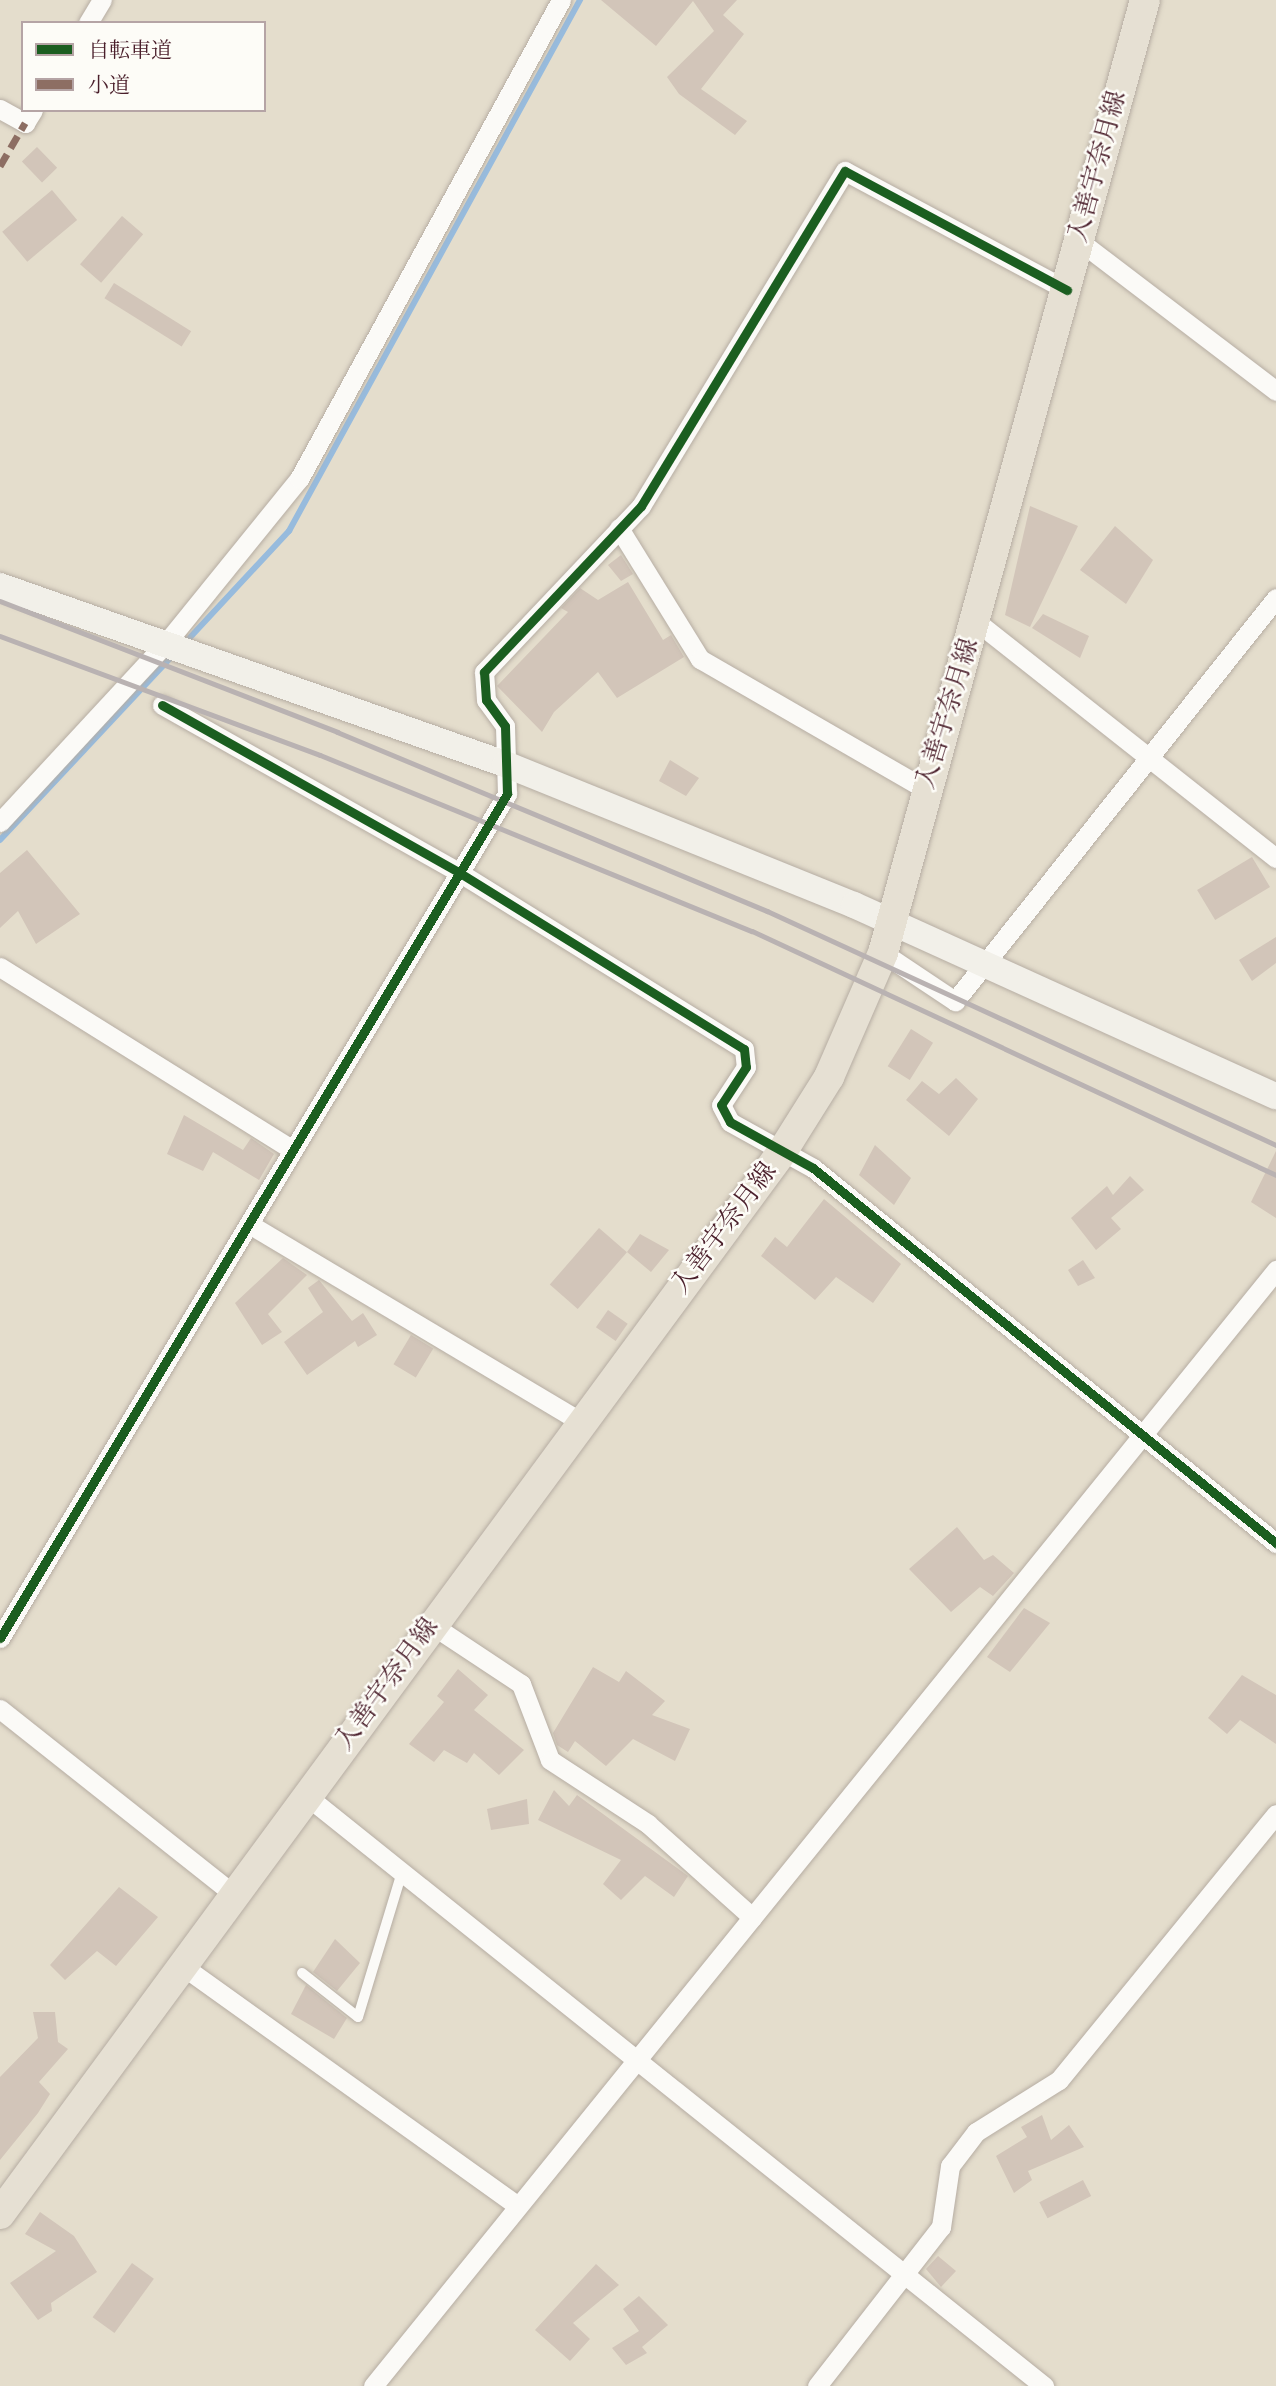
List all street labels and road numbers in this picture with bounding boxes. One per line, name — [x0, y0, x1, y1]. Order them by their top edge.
street label: 入善宇奈月線 — [1064, 88, 1134, 246]
street label: 入善宇奈月線 — [911, 635, 987, 793]
street label: 入善宇奈月線 — [666, 1157, 784, 1301]
street label: 入善宇奈月線 — [330, 1613, 446, 1757]

